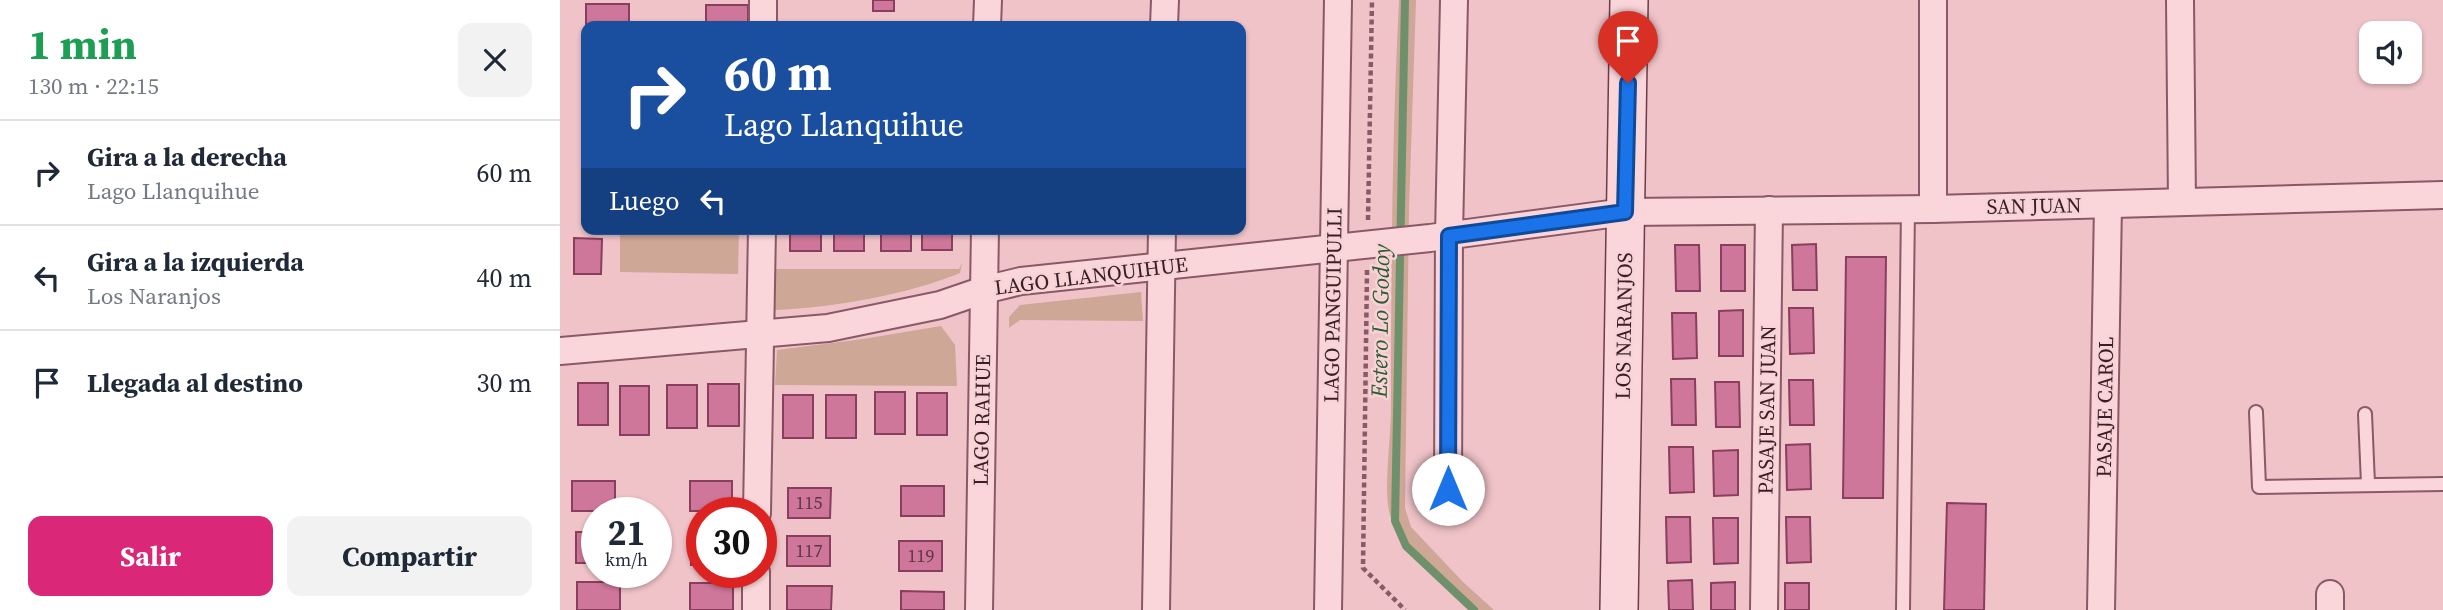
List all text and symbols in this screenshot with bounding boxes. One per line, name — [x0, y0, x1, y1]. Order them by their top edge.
pin — [1598, 11, 1658, 83]
text: 1 min — [28, 15, 137, 73]
map controls — [2359, 21, 2422, 84]
button: sound — [2359, 21, 2422, 84]
icon: arrive — [1609, 22, 1647, 60]
button: close — [458, 23, 532, 97]
text: 60 m — [724, 39, 832, 106]
icon: right — [609, 49, 700, 140]
text: 130 m · 22:15 — [28, 70, 159, 102]
text: Lago Llanquihue — [724, 103, 964, 147]
text: Gira a la derecha — [87, 139, 287, 175]
icon: right — [28, 154, 66, 192]
text: 60 m — [477, 155, 532, 191]
text: Lago Llanquihue — [87, 175, 259, 207]
icon: left — [694, 182, 732, 220]
text: Luego — [609, 183, 680, 219]
street label: SAN JUAN — [1986, 190, 2082, 221]
street label: LAGO PANGUIPULLI — [1316, 207, 1349, 403]
water label: Estero Lo Godoy — [1363, 243, 1397, 399]
text: Gira a la izquierda — [87, 244, 304, 280]
street label: LAGO LLANQUIHUE — [993, 249, 1189, 302]
street label: LOS NARANJOS — [1608, 252, 1639, 400]
icon: left — [28, 259, 66, 297]
text: 40 m — [477, 260, 532, 296]
text: Los Naranjos — [87, 280, 221, 312]
street label: PASAJE SAN JUAN — [1751, 325, 1782, 495]
street label: PASAJE CAROL — [2089, 336, 2120, 478]
street label: LAGO RAHUE — [966, 354, 997, 486]
icon: arrive — [28, 364, 66, 402]
text: Llegada al destino — [87, 365, 303, 401]
text: 30 m — [477, 365, 532, 401]
position arrow — [1411, 452, 1485, 526]
house number: 115 — [796, 490, 823, 515]
speed limit sign: 30 — [686, 497, 777, 588]
text: 21 — [608, 509, 645, 557]
button: Salir — [28, 516, 273, 596]
button: Compartir — [287, 516, 532, 596]
house number: 117 — [796, 538, 823, 563]
house number: 119 — [908, 543, 935, 568]
text: km/h — [605, 547, 648, 572]

